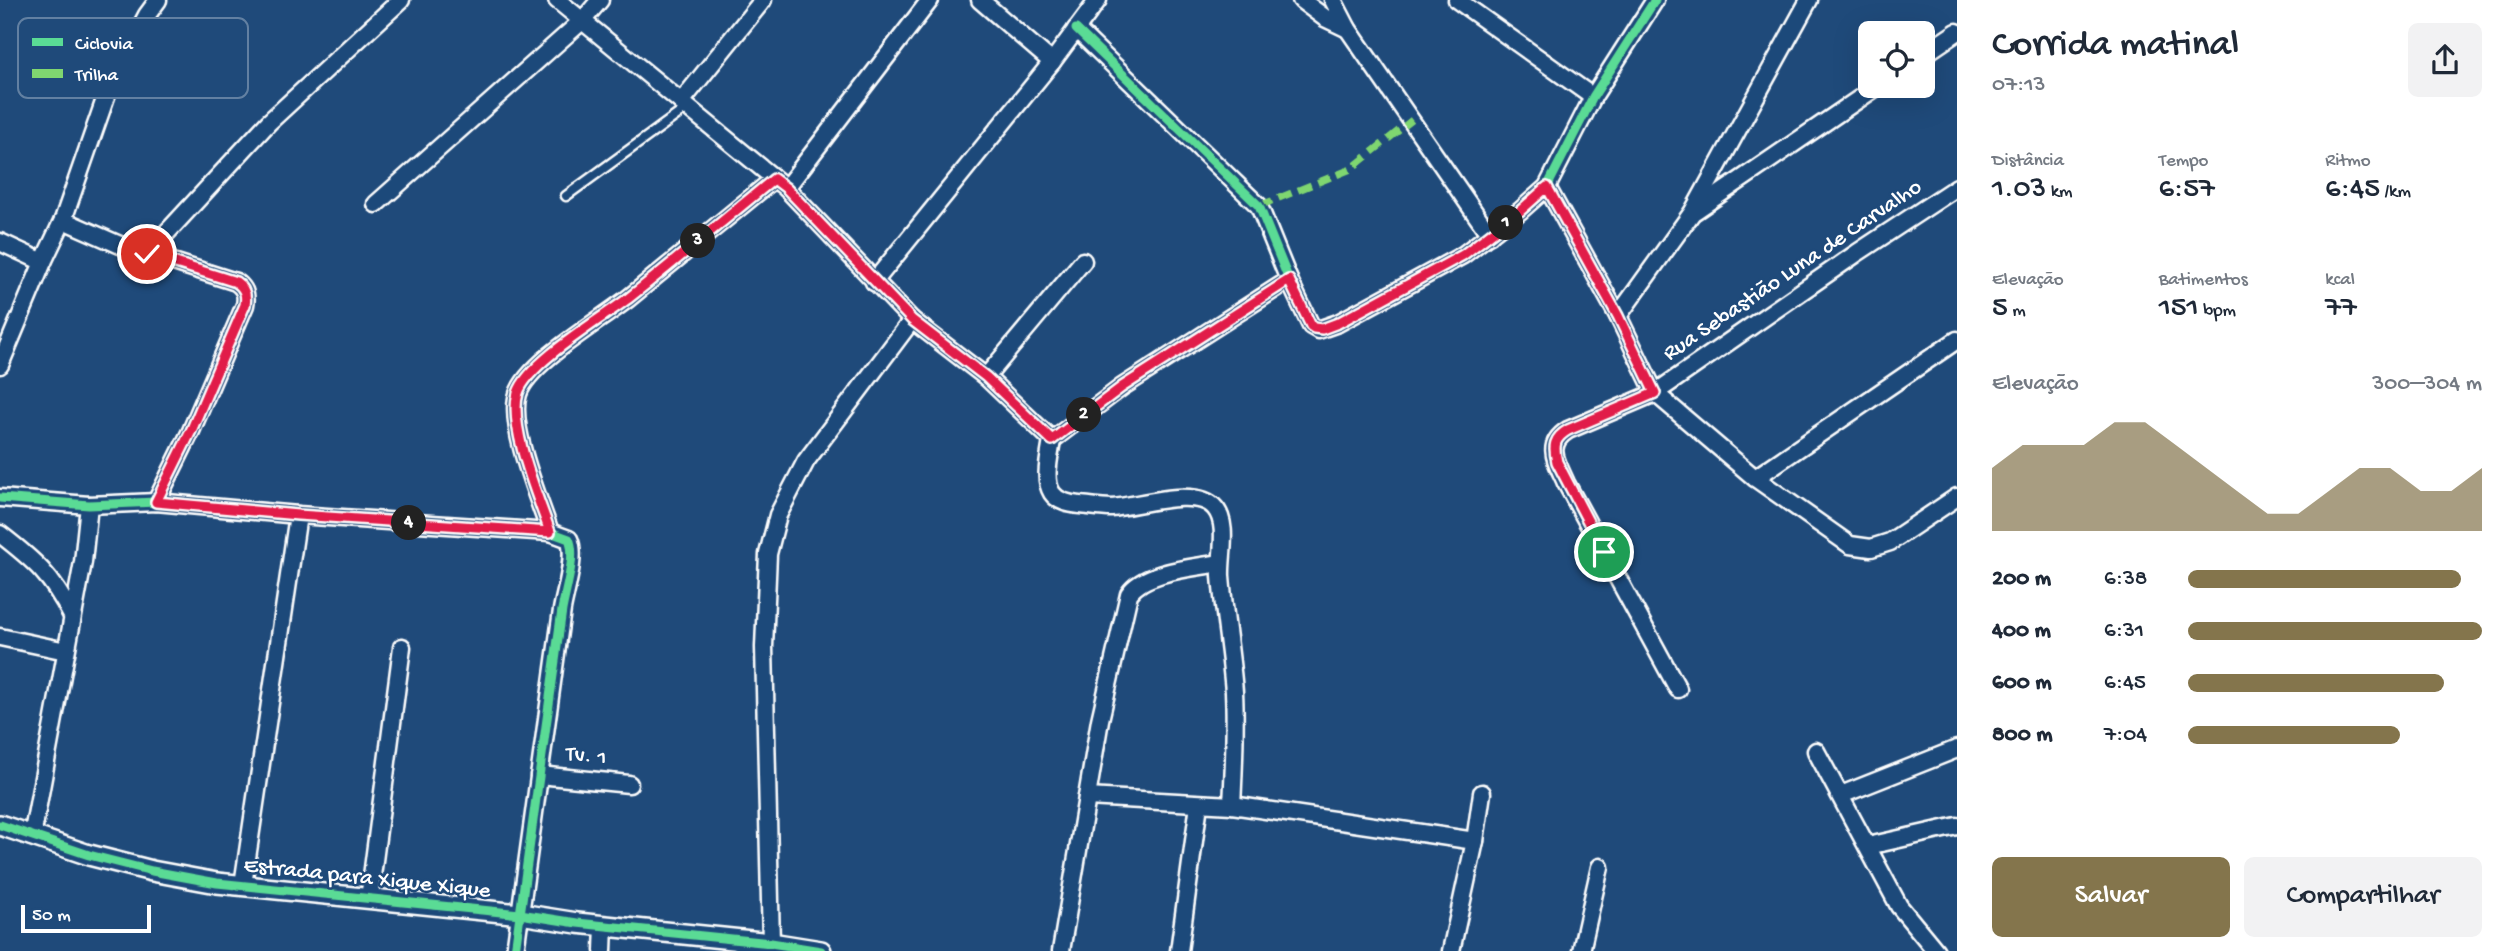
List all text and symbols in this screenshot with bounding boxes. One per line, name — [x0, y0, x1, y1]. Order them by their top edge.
legend — [18, 18, 248, 98]
map controls — [1858, 21, 1935, 98]
button: locate — [1858, 21, 1935, 98]
button: share — [2408, 23, 2482, 97]
text: Corrida matinal — [1992, 24, 2239, 68]
text: Ciclovia — [75, 34, 134, 57]
text: Trilha — [74, 65, 120, 88]
text: 07:13 — [1992, 72, 2045, 99]
text: Distância — [1992, 150, 2064, 173]
text: Tempo — [2159, 150, 2208, 173]
text: Ritmo — [2325, 150, 2371, 173]
text: 1.03 — [1992, 173, 2046, 208]
text: 6:57 — [2159, 173, 2215, 208]
text: 6:45 — [2325, 173, 2380, 208]
street label: Rua Sebastião Luna de Carvalho — [1658, 174, 1928, 368]
text: km — [2046, 181, 2073, 204]
text: /km — [2380, 181, 2411, 204]
pin: 1 — [1488, 206, 1524, 241]
text: 1 — [1502, 211, 1509, 234]
pin — [117, 224, 177, 284]
pin: 3 — [680, 224, 716, 258]
text: 3 — [693, 229, 702, 252]
icon: check — [128, 235, 166, 273]
text: Elevação — [1992, 269, 2064, 292]
text: Batimentos — [2159, 269, 2248, 292]
text: kcal — [2325, 269, 2355, 292]
text: 5 — [1992, 292, 2008, 327]
text: 151 — [2159, 292, 2199, 327]
text: 77 — [2325, 292, 2357, 327]
text: m — [2008, 300, 2026, 323]
text: bpm — [2199, 300, 2236, 323]
text: Elevação — [1992, 371, 2079, 398]
text: 300–304 m — [2372, 371, 2482, 398]
pin: 2 — [1066, 398, 1102, 432]
text: 2 — [1079, 403, 1088, 426]
pin: 4 — [392, 505, 426, 540]
text: 4 — [404, 511, 413, 534]
pin — [1574, 522, 1634, 582]
icon: arrive — [1585, 533, 1623, 571]
text: 200 m — [1992, 566, 2051, 593]
text: 6:38 — [2104, 566, 2147, 593]
text: 400 m — [1992, 618, 2051, 645]
text: 6:31 — [2104, 618, 2144, 645]
text: 600 m — [1992, 670, 2052, 697]
text: 6:45 — [2104, 670, 2146, 697]
text: 800 m — [1992, 722, 2053, 749]
text: 7:04 — [2104, 722, 2147, 749]
street label: Tv. 1 — [562, 741, 608, 773]
street label: Estrada para Xique Xique — [242, 853, 493, 905]
button: Salvar — [1992, 857, 2230, 937]
button: Compartilhar — [2244, 857, 2482, 937]
scale bar — [21, 902, 150, 934]
text: 50 m — [32, 905, 71, 928]

